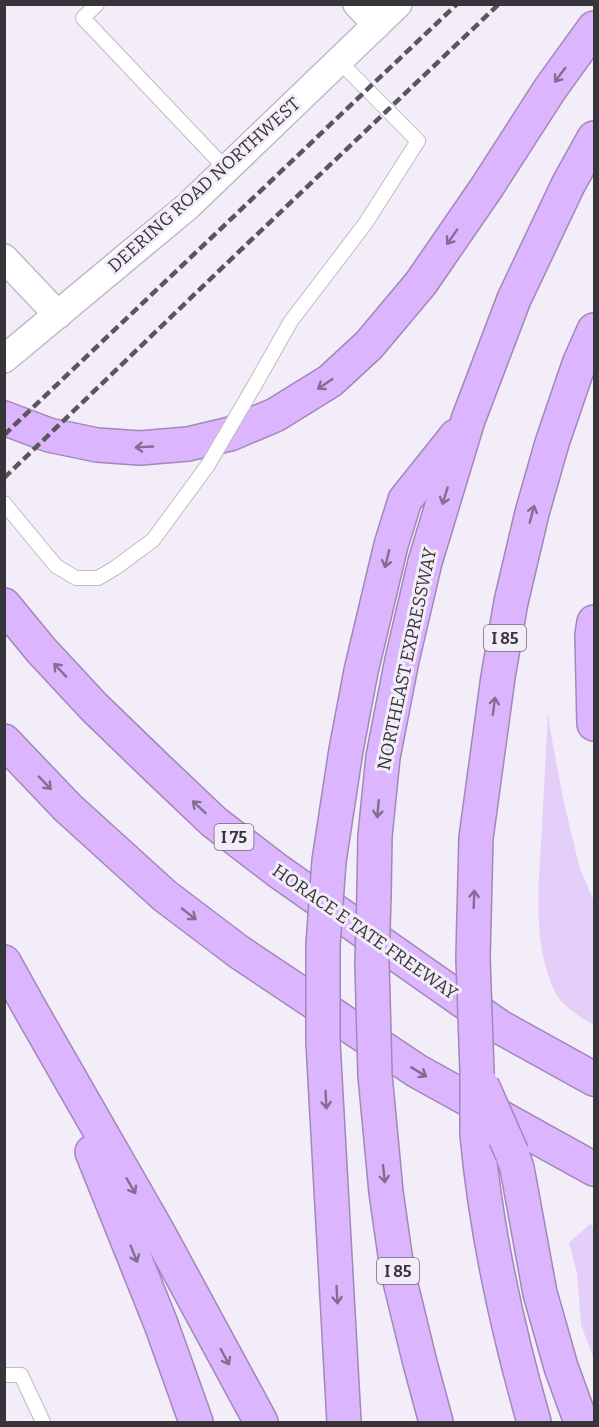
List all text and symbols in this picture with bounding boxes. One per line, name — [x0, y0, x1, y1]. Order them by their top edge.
one-way arrow — [554, 66, 566, 82]
street label: DEERING ROAD NORTHWEST — [103, 93, 305, 277]
one-way arrow — [446, 229, 458, 245]
one-way arrow — [317, 378, 334, 390]
one-way arrow — [135, 441, 155, 453]
one-way arrow — [439, 486, 450, 505]
one-way arrow — [526, 505, 538, 524]
street label: NORTHEAST EXPRESSWAY — [373, 545, 441, 772]
one-way arrow — [381, 549, 393, 568]
road number: I 85 — [484, 625, 526, 651]
one-way arrow — [53, 663, 67, 678]
one-way arrow — [489, 696, 500, 716]
one-way arrow — [37, 775, 51, 790]
one-way arrow — [372, 799, 383, 819]
one-way arrow — [191, 800, 206, 814]
road number: I 75 — [214, 824, 254, 850]
street label: HORACE E TATE FREEWAY — [268, 860, 462, 1005]
one-way arrow — [469, 890, 480, 910]
one-way arrow — [181, 907, 197, 920]
one-way arrow — [410, 1066, 427, 1078]
one-way arrow — [320, 1090, 331, 1110]
one-way arrow — [379, 1163, 390, 1183]
one-way arrow — [125, 1177, 137, 1194]
one-way arrow — [129, 1245, 140, 1263]
road number: I 85 — [377, 1258, 419, 1284]
one-way arrow — [332, 1285, 343, 1305]
one-way arrow — [220, 1347, 231, 1365]

